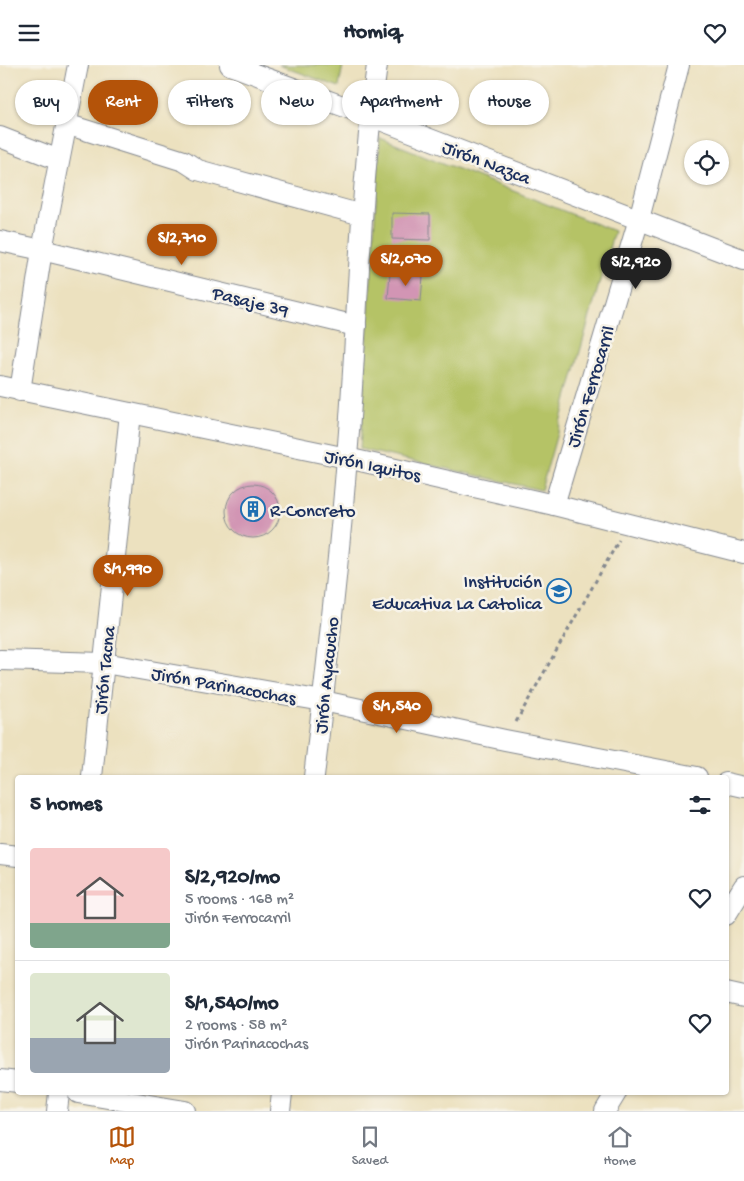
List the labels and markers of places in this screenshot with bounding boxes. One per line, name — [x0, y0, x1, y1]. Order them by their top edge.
pin: S/2,710 — [136, 223, 228, 266]
pin: S/2,070 — [360, 245, 452, 287]
pin: S/2,920 — [590, 247, 682, 290]
building icon: R-Concreto — [240, 496, 266, 522]
place label: R-Concreto — [270, 501, 356, 524]
pin: S/1,990 — [82, 555, 174, 597]
place label: Institución Educativa La Catolica — [372, 572, 543, 617]
school or university icon: Institución Educativa La Catolica — [546, 578, 572, 604]
pin: S/1,540 — [351, 691, 443, 734]

